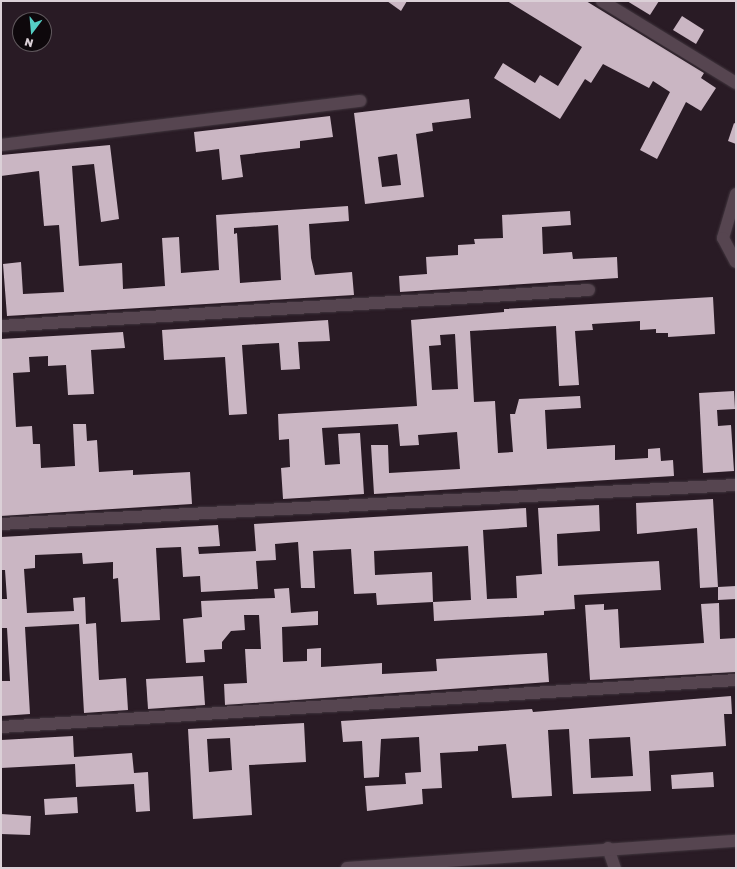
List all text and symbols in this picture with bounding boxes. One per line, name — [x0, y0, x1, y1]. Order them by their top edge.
north arrow — [12, 12, 52, 52]
text: N — [23, 36, 35, 50]

